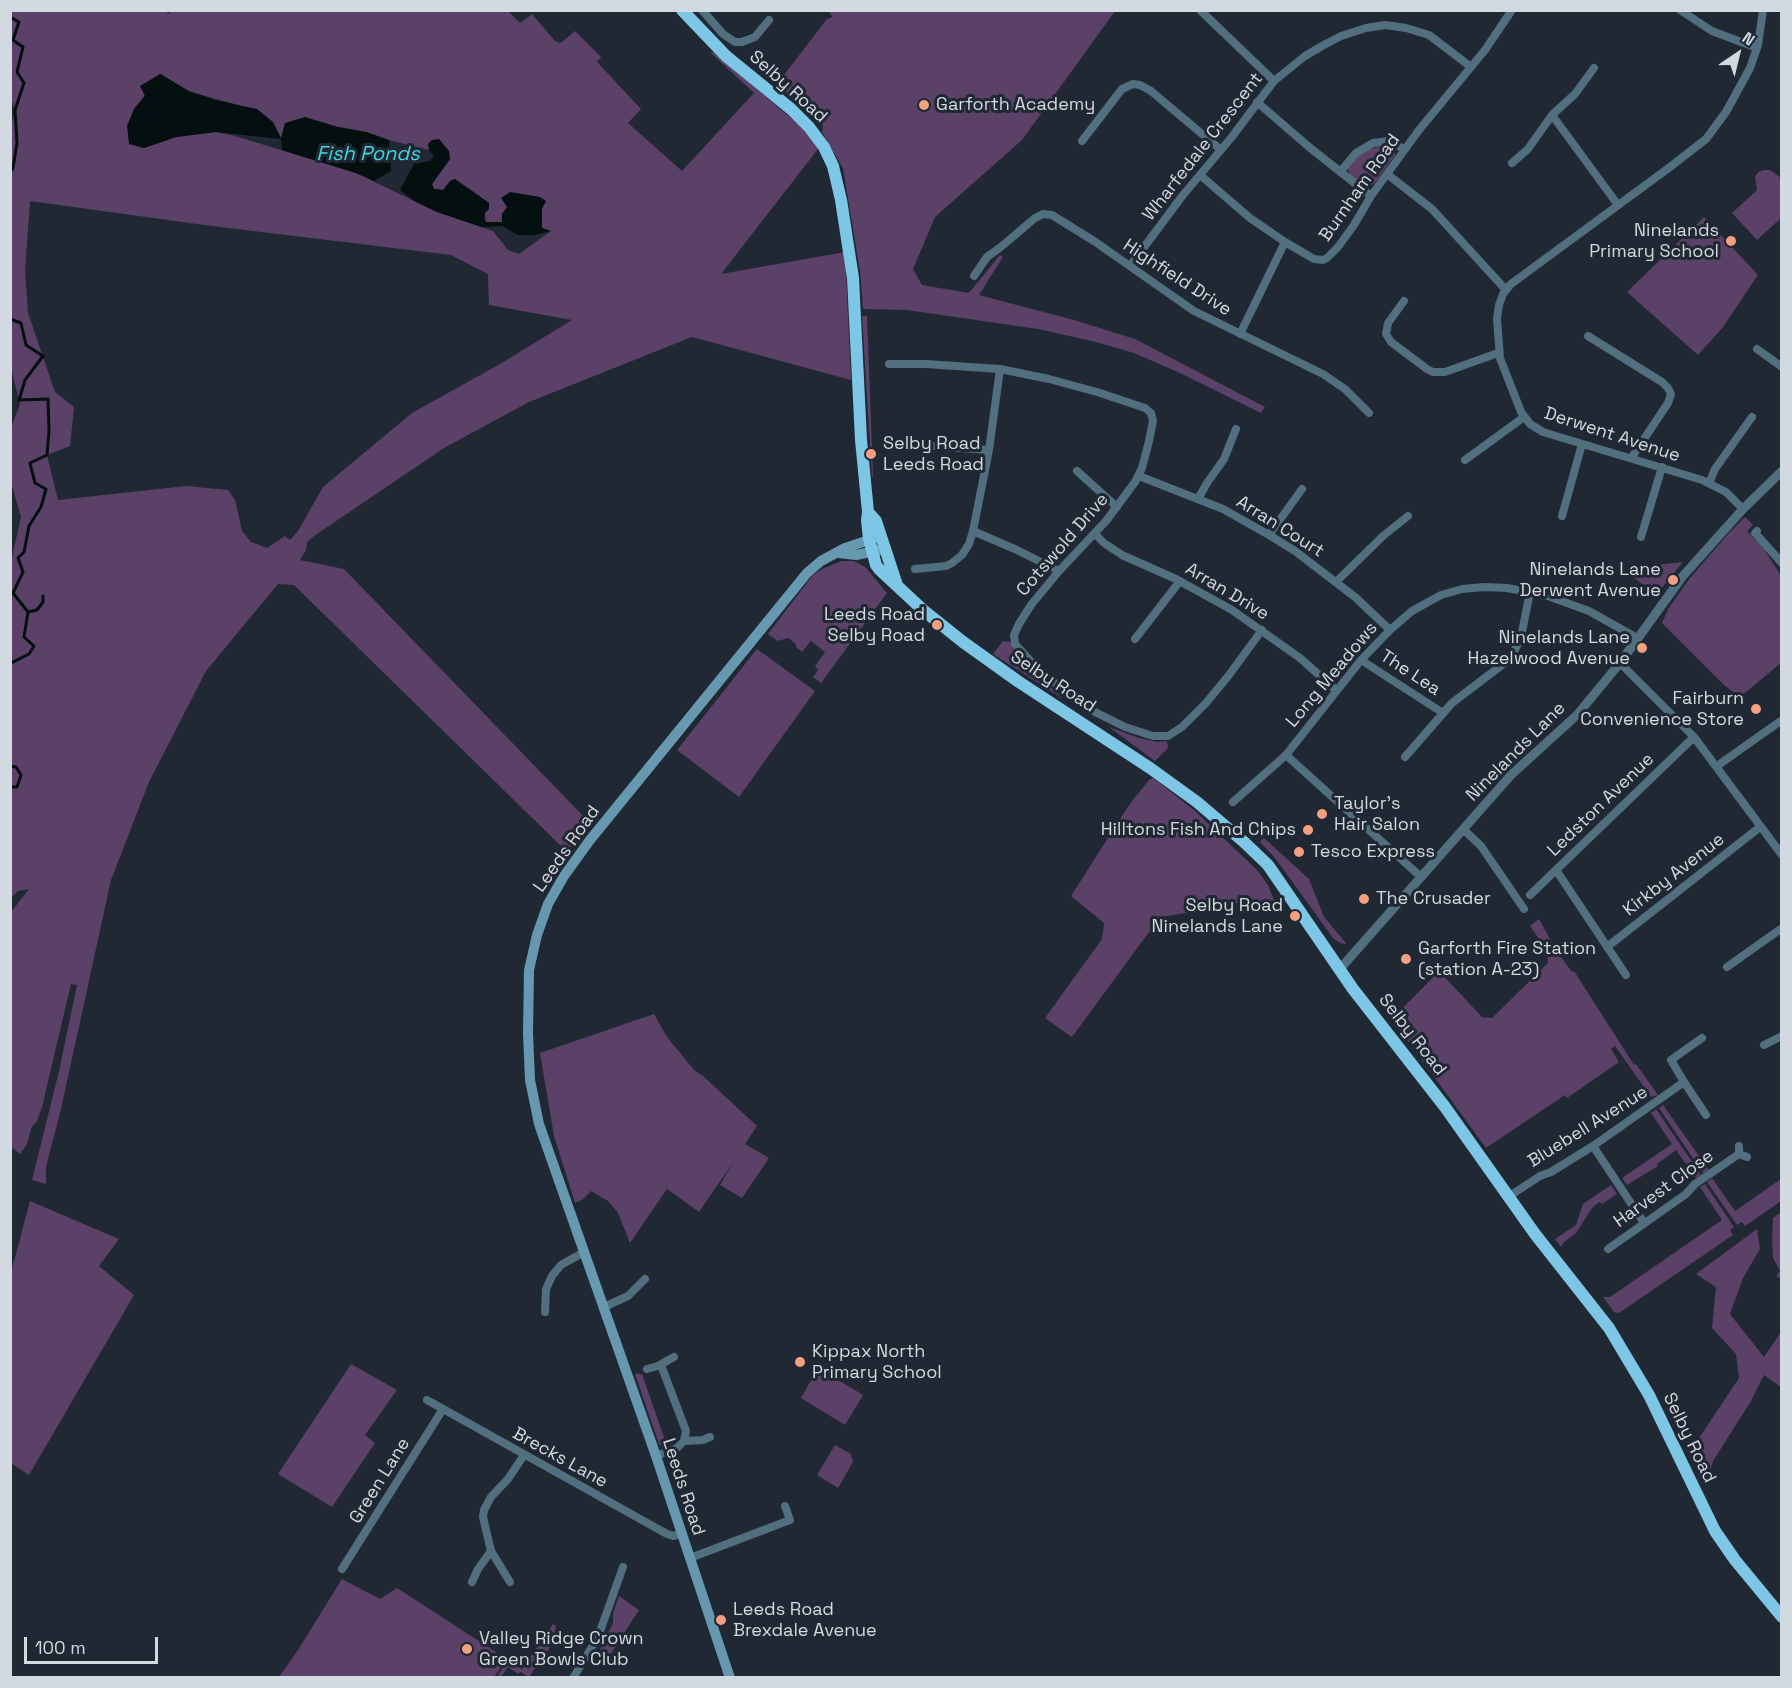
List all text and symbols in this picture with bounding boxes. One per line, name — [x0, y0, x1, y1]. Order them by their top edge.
north arrow — [1708, 24, 1768, 84]
text: N — [1738, 27, 1759, 51]
street label: Selby Road — [745, 46, 831, 128]
street label: Wharfedale Crescent — [1138, 68, 1268, 226]
place label: Garforth Academy — [936, 94, 1095, 116]
marker: Garforth Academy — [917, 98, 931, 112]
street label: Burnham Road — [1315, 130, 1405, 246]
water label: Fish Ponds — [316, 143, 420, 167]
place label: Ninelands Primary School — [1589, 220, 1719, 262]
marker: Ninelands Primary School — [1724, 234, 1738, 248]
street label: Highfield Drive — [1119, 235, 1235, 321]
street label: Derwent Avenue — [1541, 403, 1683, 467]
place label: Selby Road Leeds Road — [883, 433, 984, 476]
marker: Selby Road Leeds Road — [864, 447, 878, 461]
street label: Cotswold Drive — [1013, 489, 1113, 601]
street label: Arran Court — [1232, 492, 1328, 562]
street label: Arran Drive — [1181, 559, 1273, 625]
place label: Ninelands Lane Derwent Avenue — [1519, 559, 1661, 602]
marker: Ninelands Lane Derwent Avenue — [1666, 573, 1680, 587]
place label: Leeds Road Selby Road — [824, 604, 925, 646]
marker: Leeds Road Selby Road — [930, 618, 944, 632]
street label: Long Meadows — [1282, 618, 1382, 732]
place label: Ninelands Lane Hazelwood Avenue — [1467, 627, 1630, 670]
marker: Ninelands Lane Hazelwood Avenue — [1635, 641, 1649, 655]
street label: Selby Road — [1006, 646, 1100, 718]
street label: The Lea — [1376, 646, 1444, 700]
place label: Fairburn Convenience Store — [1580, 688, 1744, 730]
street label: Ninelands Lane — [1462, 698, 1570, 806]
marker: Fairburn Convenience Store — [1749, 702, 1763, 716]
street label: Ledston Avenue — [1543, 749, 1659, 861]
place label: Taylor's Hair Salon — [1334, 793, 1420, 836]
street label: Leeds Road — [529, 801, 605, 897]
marker: Taylor's Hair Salon — [1315, 807, 1329, 821]
place label: Hilltons Fish And Chips — [1101, 819, 1296, 841]
marker: Hilltons Fish And Chips — [1301, 823, 1315, 837]
street label: Kirkby Avenue — [1619, 829, 1729, 921]
place label: Tesco Express — [1311, 841, 1435, 863]
marker: Tesco Express — [1292, 845, 1306, 859]
place label: The Crusader — [1376, 888, 1491, 910]
marker: The Crusader — [1357, 892, 1371, 906]
place label: Selby Road Ninelands Lane — [1152, 895, 1283, 938]
marker: Selby Road Ninelands Lane — [1288, 909, 1302, 923]
place label: Garforth Fire Station (station A-23) — [1418, 938, 1596, 980]
marker: Garforth Fire Station (station A-23) — [1399, 952, 1413, 966]
street label: Selby Road — [1373, 990, 1451, 1080]
street label: Bluebell Avenue — [1524, 1081, 1652, 1173]
street label: Harvest Close — [1610, 1145, 1718, 1233]
place label: Kippax North Primary School — [812, 1341, 942, 1384]
marker: Kippax North Primary School — [793, 1355, 807, 1369]
street label: Selby Road — [1658, 1389, 1720, 1487]
street label: Brecks Lane — [509, 1423, 611, 1493]
street label: Green Lane — [345, 1434, 415, 1528]
street label: Leeds Road — [657, 1436, 709, 1538]
place label: Leeds Road Brexdale Avenue — [733, 1599, 877, 1642]
marker: Leeds Road Brexdale Avenue — [714, 1613, 728, 1627]
scale bar — [27, 1625, 160, 1663]
place label: Valley Ridge Crown Green Bowls Club — [479, 1628, 644, 1670]
text: 100 m — [35, 1636, 86, 1659]
marker: Valley Ridge Crown Green Bowls Club — [460, 1642, 474, 1656]

